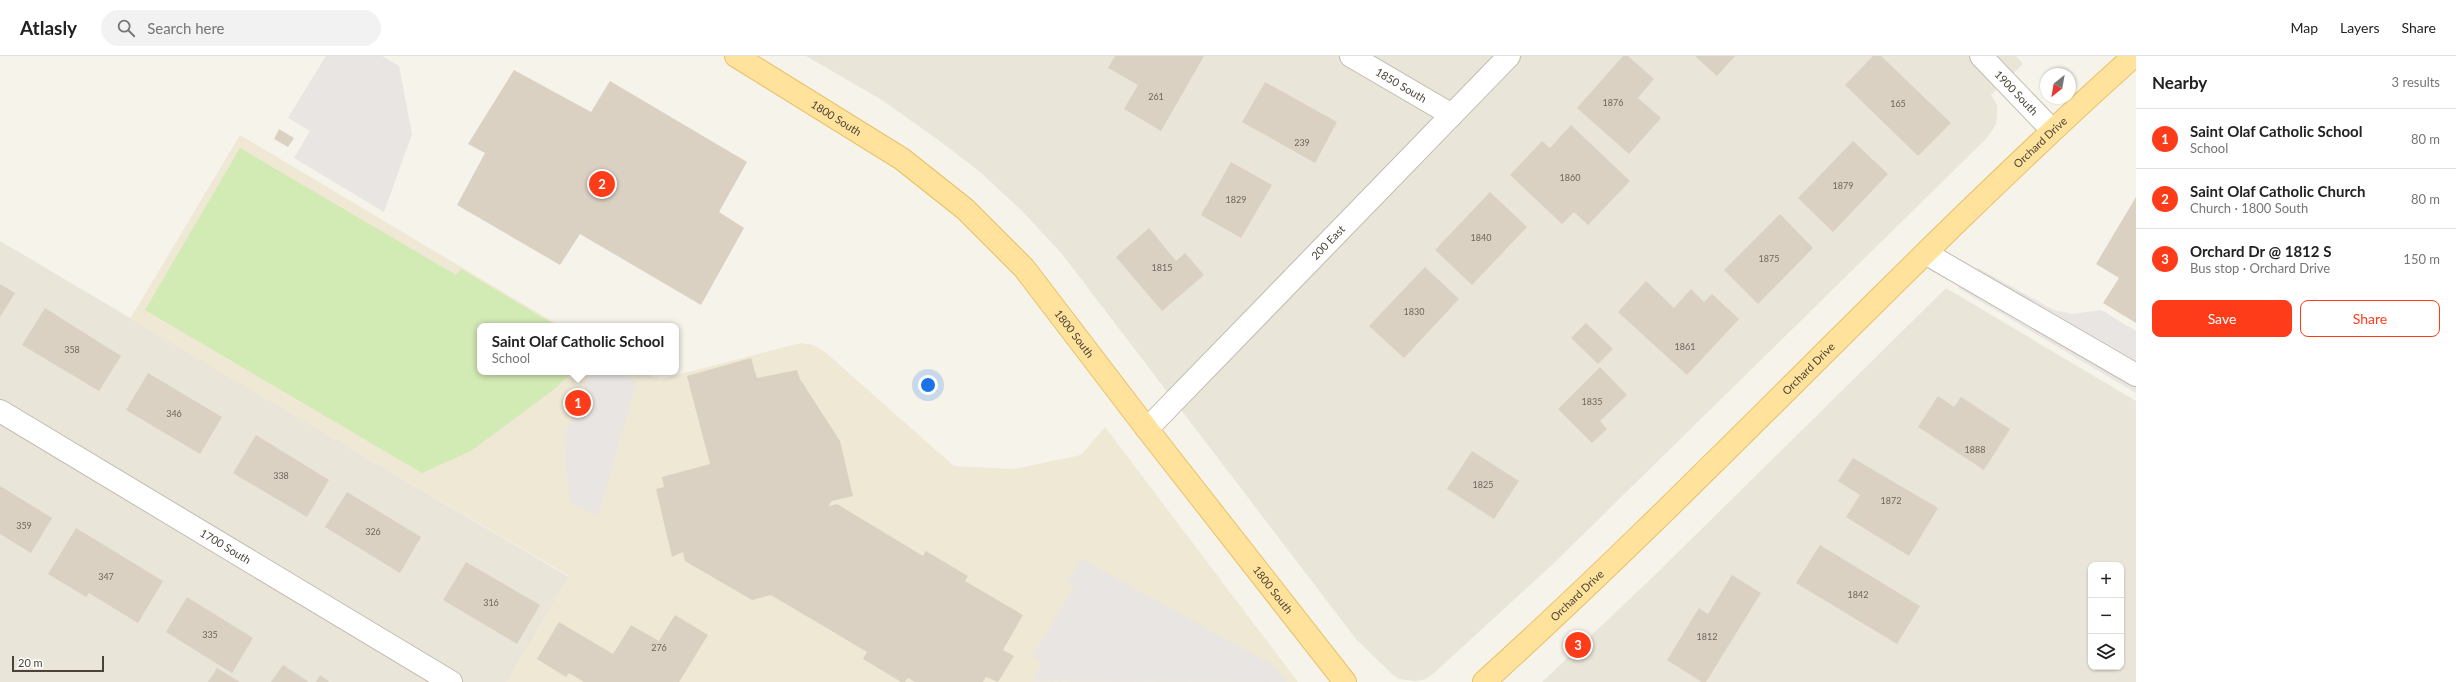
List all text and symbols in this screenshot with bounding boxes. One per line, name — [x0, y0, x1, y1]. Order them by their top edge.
search box — [101, 10, 381, 46]
text: Atlasly — [20, 16, 77, 39]
icon: search — [115, 17, 137, 39]
text: Search here — [147, 19, 225, 37]
text: Map — [2290, 19, 2318, 36]
text: Layers — [2340, 19, 2380, 36]
text: Share — [2402, 19, 2436, 36]
street label: 1850 South — [1374, 65, 1429, 105]
street label: 1900 South — [1992, 67, 2041, 117]
north arrow — [2040, 68, 2076, 104]
text: Nearby — [2152, 72, 2207, 93]
text: 3 results — [2392, 74, 2440, 90]
house number: 261 — [1148, 91, 1164, 102]
street label: 1800 South — [809, 97, 864, 138]
house number: 1876 — [1603, 97, 1623, 108]
house number: 165 — [1890, 98, 1906, 109]
street label: Orchard Drive — [2011, 114, 2069, 170]
text: Saint Olaf Catholic School — [2190, 122, 2362, 140]
text: 1 — [2161, 131, 2169, 147]
text: 80 m — [2411, 131, 2440, 147]
house number: 239 — [1294, 137, 1310, 148]
text: School — [2190, 140, 2228, 156]
pin: 2 — [589, 169, 615, 199]
house number: 1860 — [1560, 172, 1580, 183]
house number: 1879 — [1833, 180, 1853, 191]
text: Saint Olaf Catholic Church — [2190, 182, 2365, 200]
text: 2 — [2161, 191, 2169, 207]
text: 80 m — [2411, 191, 2440, 207]
house number: 1829 — [1226, 194, 1246, 205]
text: Church · 1800 South — [2190, 200, 2308, 216]
street label: 200 East — [1308, 222, 1347, 262]
house number: 1840 — [1471, 232, 1491, 243]
text: Orchard Dr @ 1812 S — [2190, 242, 2331, 260]
text: 3 — [2161, 251, 2169, 267]
text: 150 m — [2403, 251, 2440, 267]
house number: 1875 — [1759, 253, 1779, 264]
text: Bus stop · Orchard Drive — [2190, 260, 2330, 276]
house number: 1815 — [1152, 262, 1172, 273]
button: Save — [2152, 300, 2292, 337]
button: Share — [2300, 300, 2440, 337]
house number: 1830 — [1404, 306, 1424, 317]
street label: 1800 South — [1052, 307, 1097, 360]
popup — [477, 323, 679, 375]
text: Saint Olaf Catholic School — [492, 332, 664, 350]
street label: Orchard Drive — [1779, 340, 1837, 397]
house number: 1861 — [1675, 341, 1695, 352]
house number: 358 — [64, 344, 80, 355]
text: School — [492, 350, 530, 366]
your location — [918, 375, 938, 395]
pin: 1 — [565, 388, 591, 418]
house number: 1835 — [1582, 396, 1602, 407]
house number: 346 — [166, 408, 182, 419]
house number: 1888 — [1965, 444, 1985, 455]
house number: 338 — [273, 470, 289, 481]
house number: 1825 — [1473, 479, 1493, 490]
house number: 1872 — [1881, 495, 1901, 506]
house number: 359 — [16, 520, 32, 531]
street label: 1700 South — [198, 526, 253, 566]
house number: 326 — [365, 526, 381, 537]
map controls — [2088, 562, 2124, 670]
button: + — [2088, 562, 2124, 598]
street label: 1800 South — [1251, 563, 1296, 616]
street label: Orchard Drive — [1547, 567, 1606, 623]
house number: 347 — [98, 571, 114, 582]
house number: 1842 — [1848, 589, 1868, 600]
house number: 316 — [483, 597, 499, 608]
button: − — [2088, 598, 2124, 634]
house number: 335 — [202, 629, 218, 640]
pin: 3 — [1565, 630, 1591, 660]
house number: 1812 — [1697, 631, 1717, 642]
button: layers — [2088, 634, 2124, 670]
house number: 276 — [651, 642, 667, 653]
scale bar — [12, 654, 104, 673]
text: 20 m — [18, 656, 43, 669]

